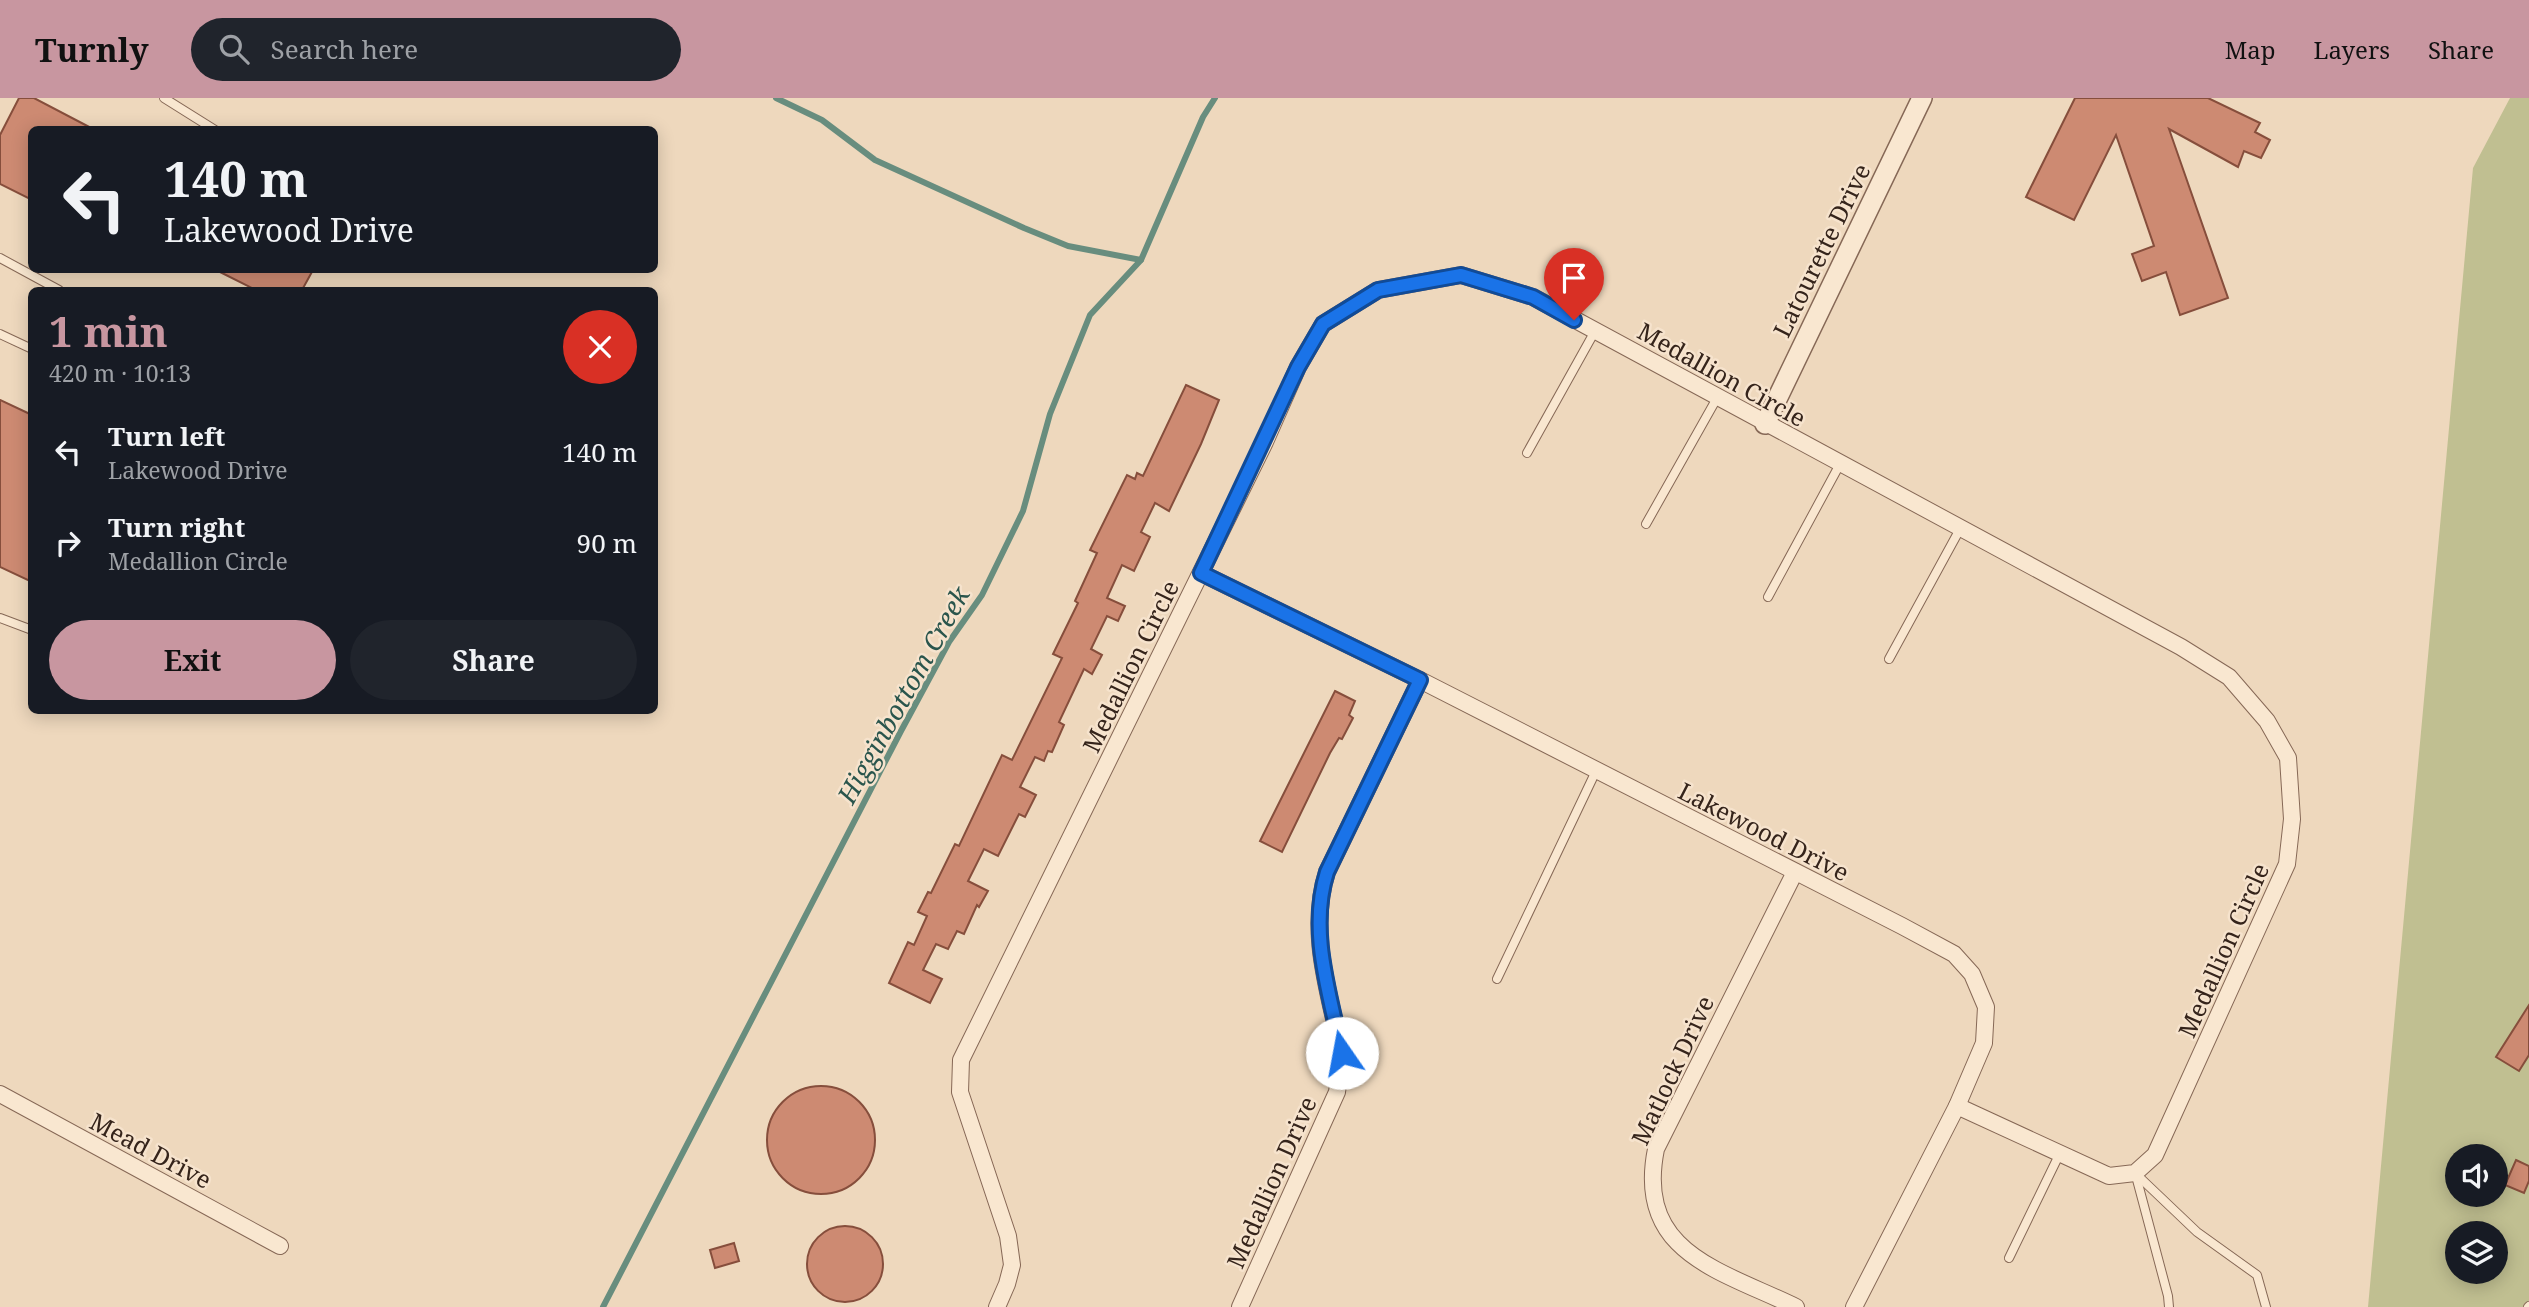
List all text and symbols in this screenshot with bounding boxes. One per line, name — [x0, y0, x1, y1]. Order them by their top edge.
search box — [191, 18, 681, 81]
text: Turnly — [35, 27, 149, 72]
icon: search — [215, 30, 253, 68]
text: Search here — [271, 31, 418, 67]
text: Map — [2225, 33, 2276, 66]
text: Layers — [2314, 33, 2390, 66]
text: Share — [2428, 33, 2494, 66]
text: 140 m — [164, 145, 308, 211]
icon: left — [49, 154, 140, 245]
street label: Latourette Drive — [1765, 158, 1877, 342]
text: Lakewood Drive — [164, 208, 414, 251]
pin — [1544, 248, 1604, 320]
icon: arrive — [1555, 259, 1593, 297]
text: 1 min — [49, 302, 168, 359]
button: close — [563, 310, 637, 384]
street label: Medallion Circle — [1632, 314, 1812, 434]
text: 420 m · 10:13 — [49, 357, 191, 389]
text: Turn left — [108, 418, 225, 454]
icon: left — [49, 433, 87, 471]
text: 140 m — [562, 434, 637, 470]
text: Lakewood Drive — [108, 454, 288, 486]
text: Turn right — [108, 509, 245, 545]
icon: right — [49, 524, 87, 562]
text: 90 m — [577, 525, 637, 561]
text: Medallion Circle — [108, 545, 288, 577]
street label: Medallion Circle — [1074, 574, 1186, 758]
water label: Higginbottom Creek — [828, 579, 978, 811]
button: Exit — [49, 620, 336, 700]
button: Share — [350, 620, 637, 700]
street label: Lakewood Drive — [1673, 774, 1855, 888]
street label: Medallion Circle — [2170, 858, 2276, 1042]
street label: Matlock Drive — [1623, 990, 1721, 1150]
position arrow — [1305, 1016, 1379, 1090]
street label: Medallion Drive — [1218, 1091, 1324, 1273]
street label: Mead Drive — [85, 1104, 217, 1196]
map controls — [2445, 1144, 2508, 1284]
button: sound — [2445, 1144, 2508, 1207]
button: layers — [2445, 1221, 2508, 1284]

